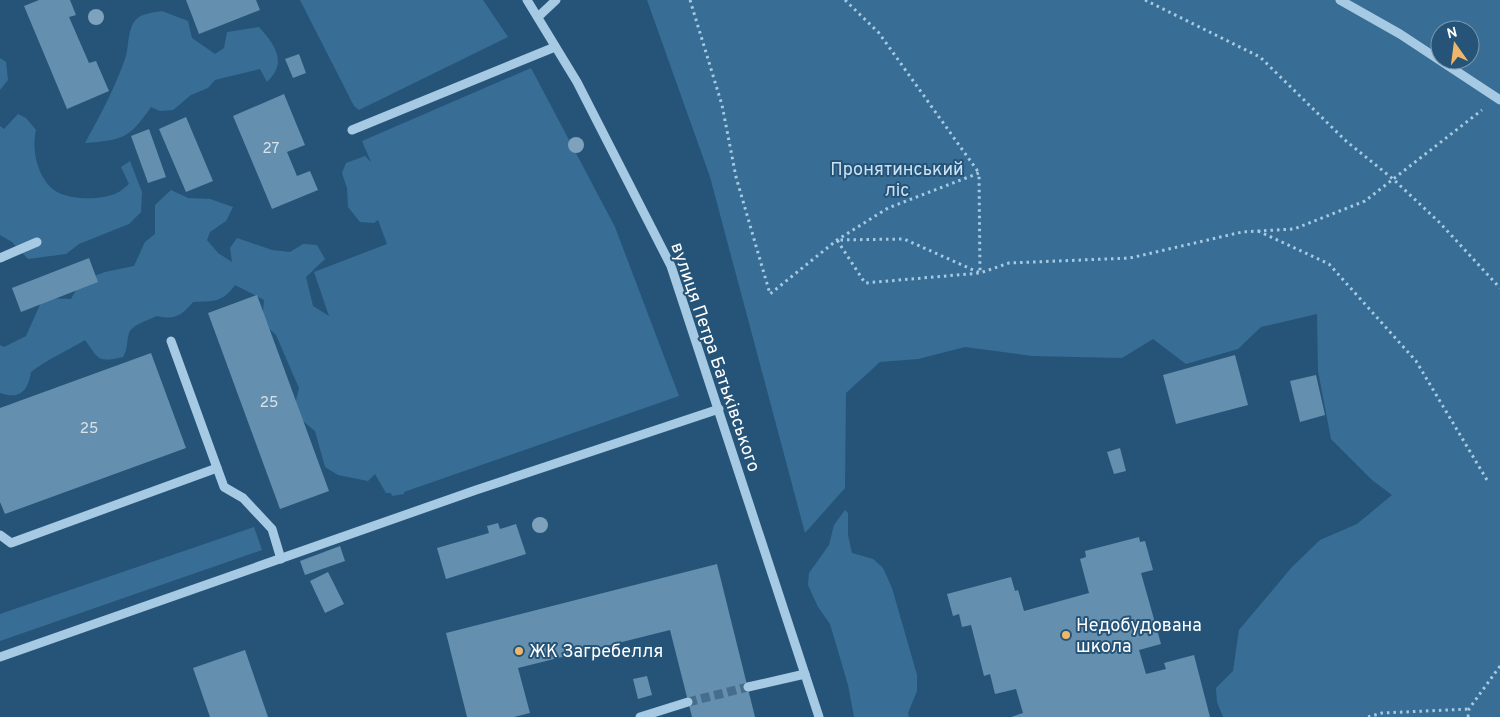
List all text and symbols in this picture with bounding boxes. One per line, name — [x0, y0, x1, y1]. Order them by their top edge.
north arrow — [1430, 20, 1480, 70]
text: N — [1445, 24, 1459, 43]
house number: 27 — [263, 140, 280, 159]
park label: Пронятинський ліс — [830, 159, 964, 203]
street label: вулиця Петра Батьківського — [664, 240, 765, 475]
house number: 25 — [260, 394, 278, 413]
house number: 25 — [80, 420, 98, 439]
place label: Недобудована школа — [1076, 615, 1202, 659]
marker: Недобудована школа — [1060, 629, 1072, 641]
place label: ЖК Загребелля — [529, 641, 663, 664]
marker: ЖК Загребелля — [513, 645, 525, 657]

